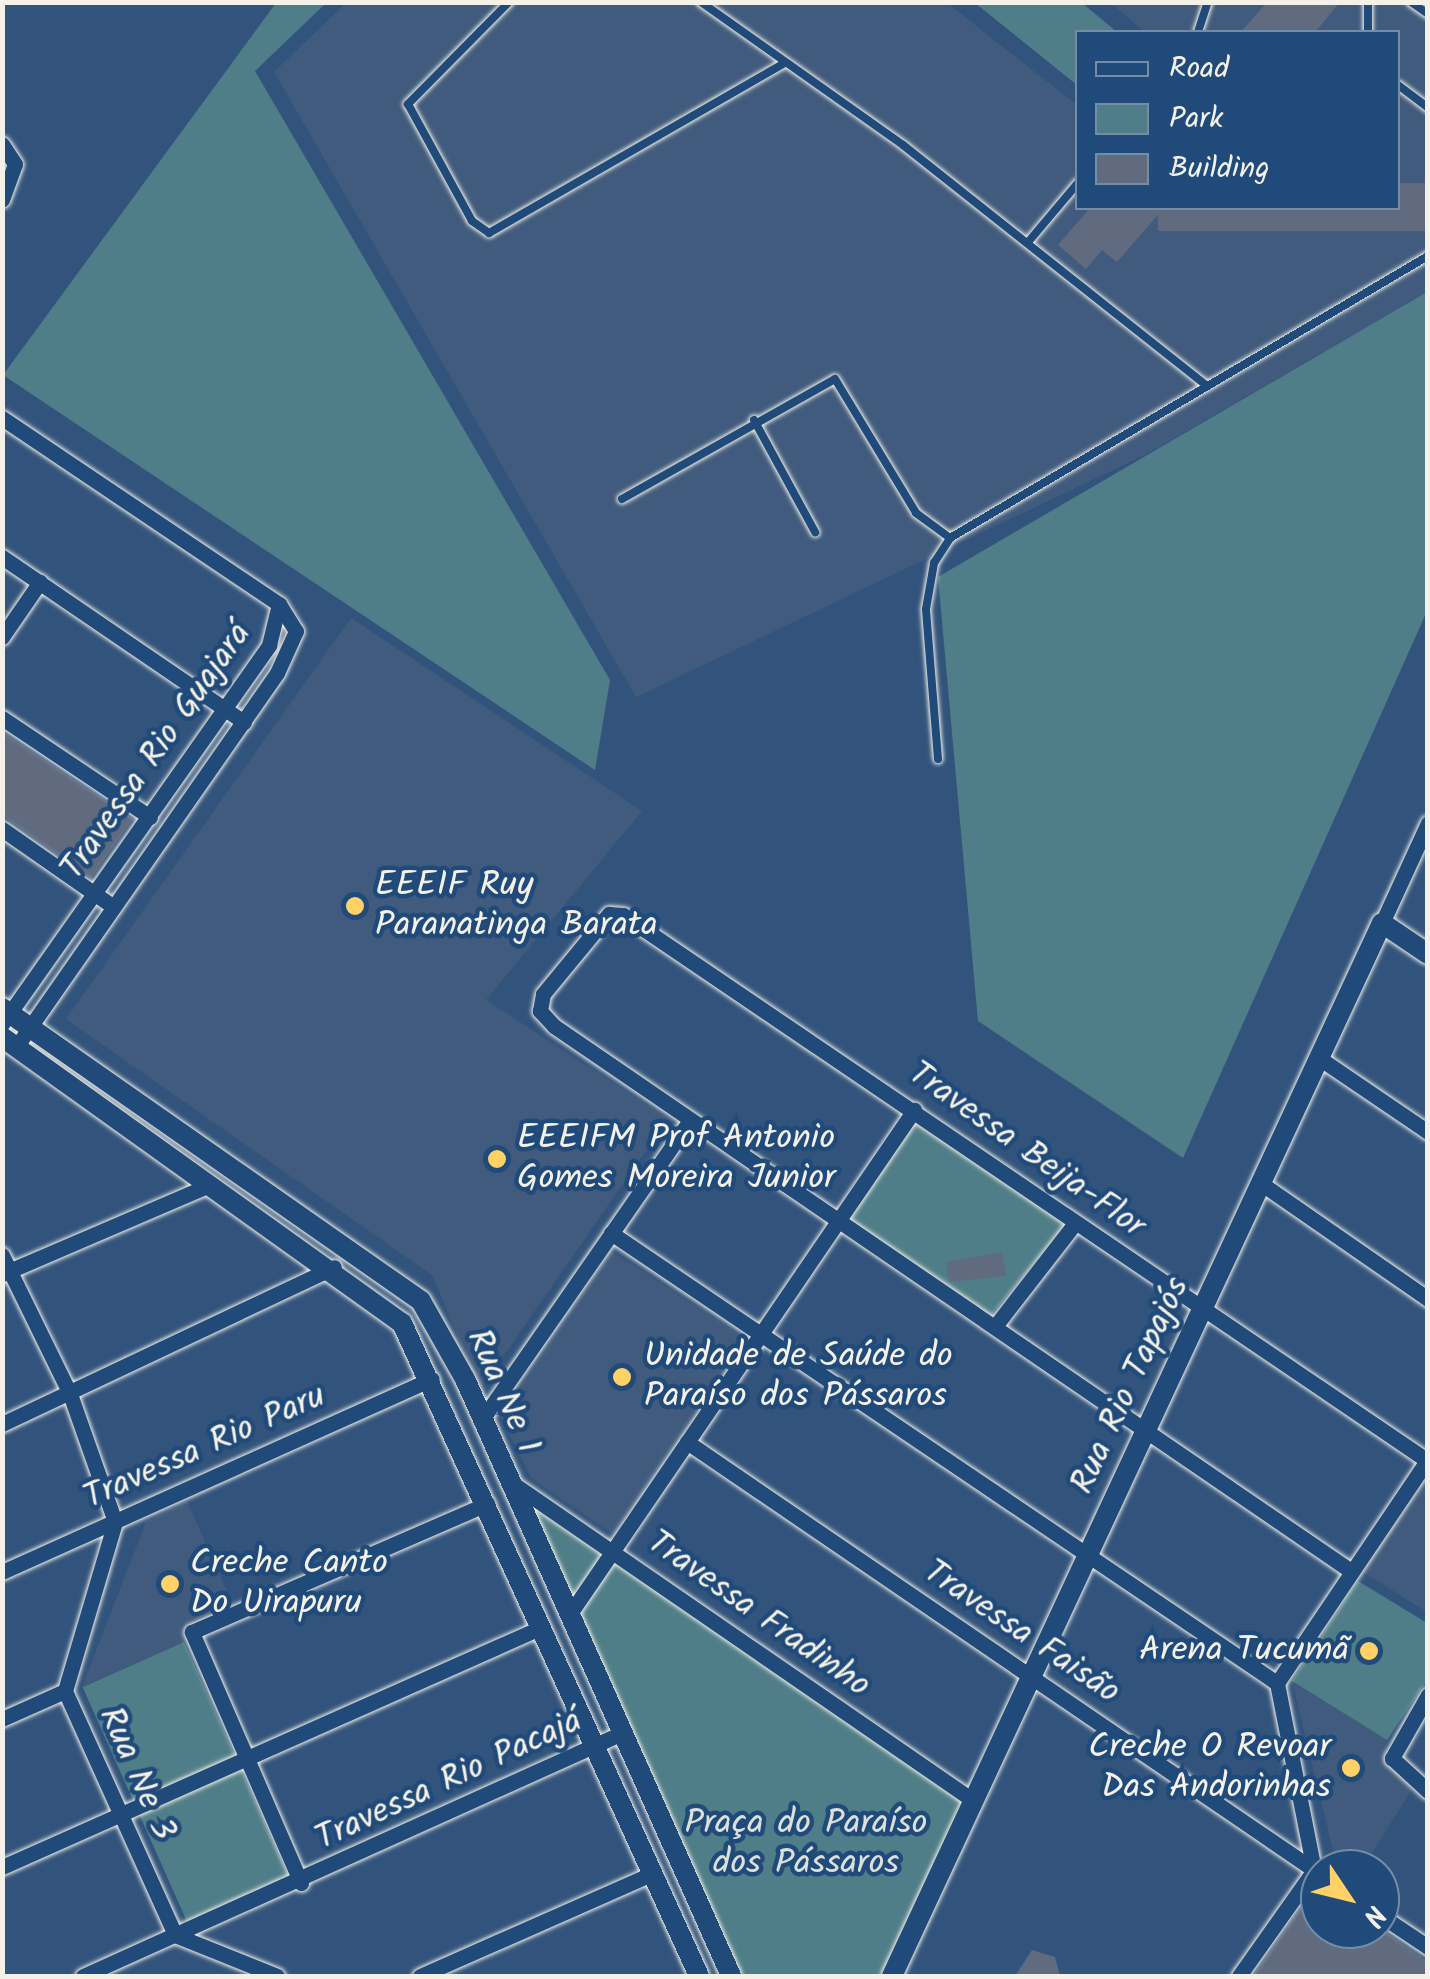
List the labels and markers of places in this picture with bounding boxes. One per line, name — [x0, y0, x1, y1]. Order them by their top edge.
place label: EEEIF Ruy Paranatinga Barata — [375, 865, 658, 947]
marker: EEEIF Ruy Paranatinga Barata — [344, 895, 366, 917]
place label: EEEIFM Prof Antonio Gomes Moreira Junior — [517, 1118, 836, 1200]
marker: EEEIFM Prof Antonio Gomes Moreira Junior — [486, 1148, 508, 1170]
place label: Unidade de Saúde do Paraíso dos Pássaros — [644, 1336, 953, 1418]
marker: Unidade de Saúde do Paraíso dos Pássaros — [609, 1364, 635, 1390]
place label: Creche Canto Do Uirapuru — [190, 1543, 388, 1625]
marker: Creche Canto Do Uirapuru — [159, 1573, 181, 1595]
place label: Arena Tucumã — [1139, 1630, 1349, 1672]
marker: Arena Tucumã — [1358, 1640, 1380, 1662]
place label: Creche O Revoar Das Andorinhas — [1088, 1727, 1331, 1809]
marker: Creche O Revoar Das Andorinhas — [1340, 1757, 1362, 1779]

